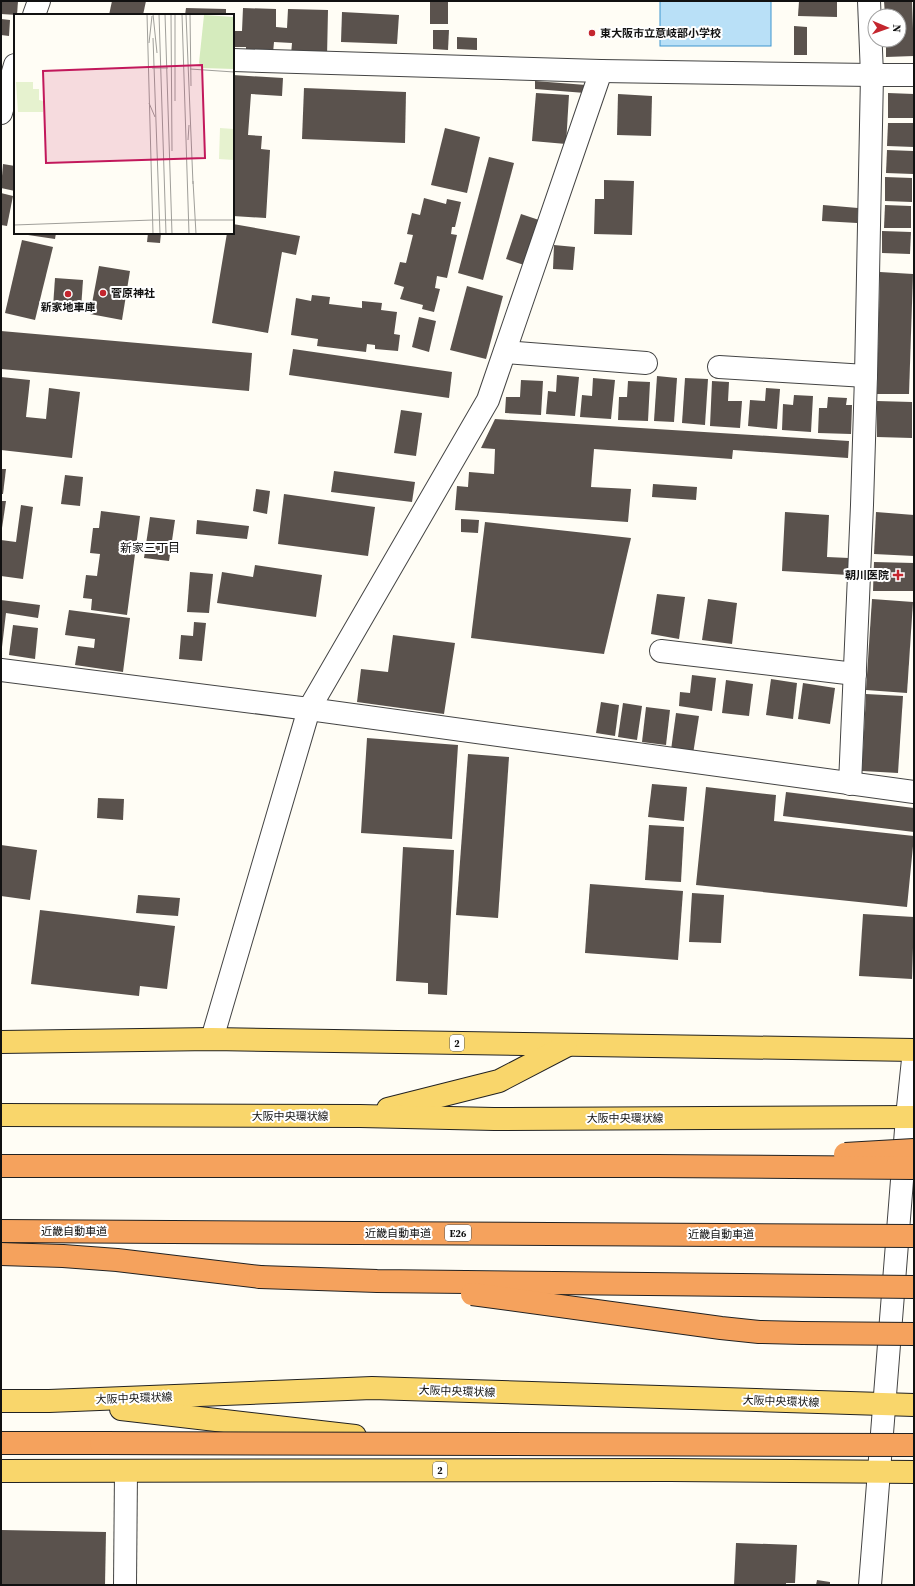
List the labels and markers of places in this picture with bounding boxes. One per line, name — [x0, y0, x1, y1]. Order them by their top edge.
place label: 東大阪市立意岐部小学校 — [600, 26, 721, 41]
marker: 東大阪市立意岐部小学校 — [587, 28, 597, 38]
place label: 菅原神社 — [111, 286, 155, 301]
marker: 菅原神社 — [98, 288, 108, 298]
marker: 新家地車庫 — [63, 289, 73, 299]
place label: 新家地車庫 — [41, 300, 96, 315]
place label: 朝川医院 — [845, 568, 889, 583]
marker: 朝川医院 — [892, 569, 904, 581]

